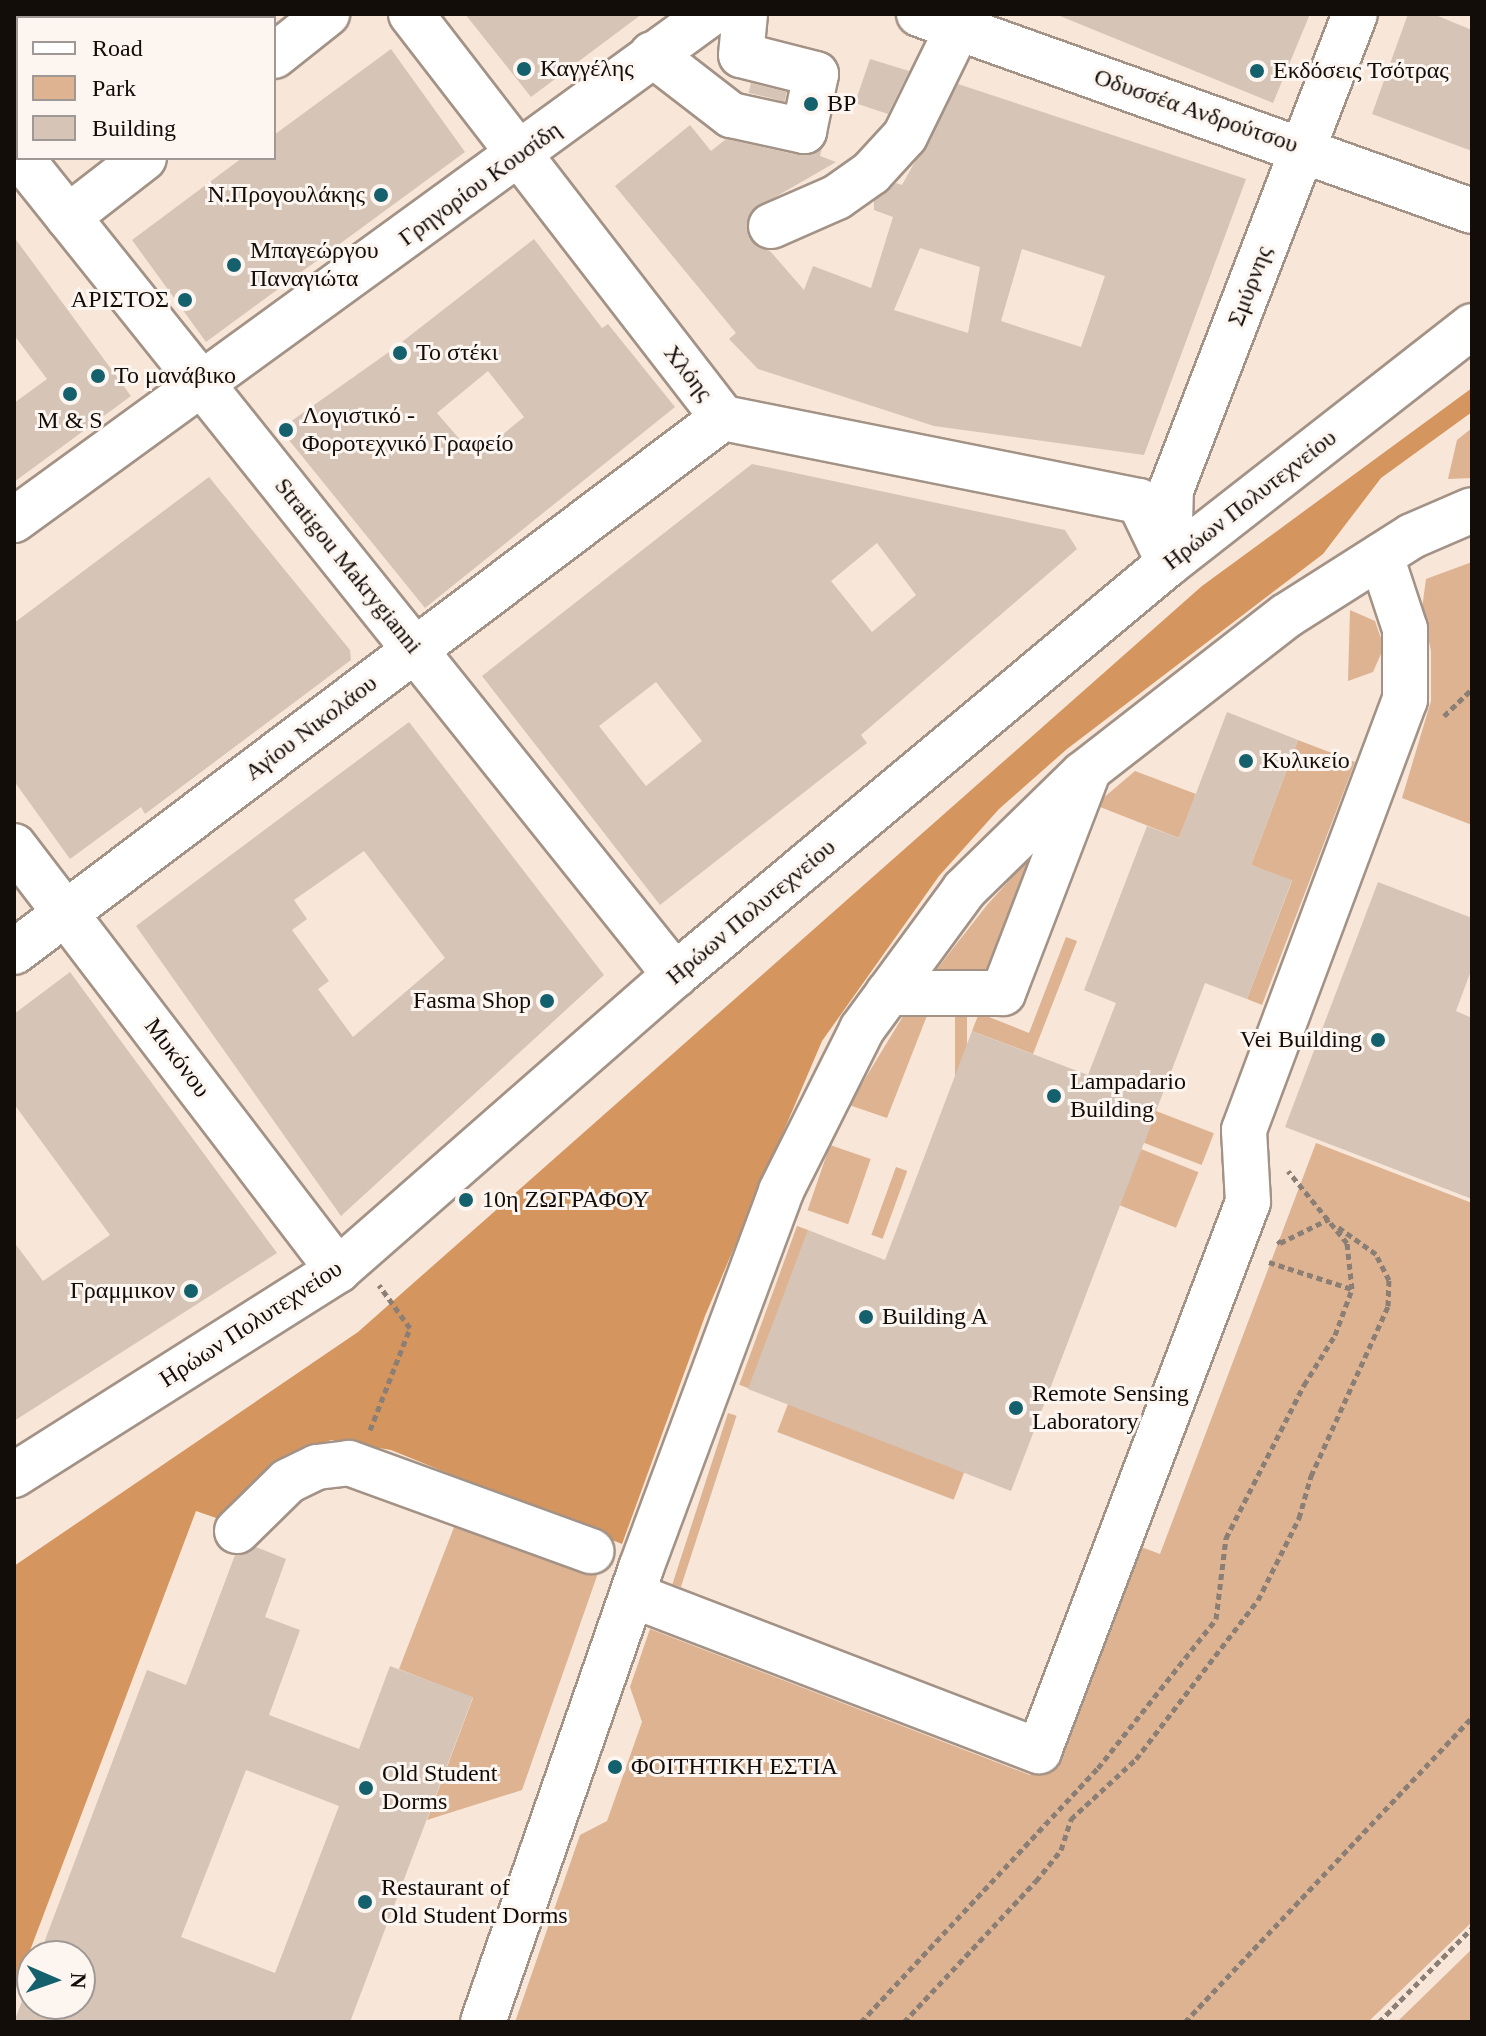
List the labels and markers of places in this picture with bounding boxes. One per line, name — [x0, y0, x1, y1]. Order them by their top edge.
place label: Καγγέλης — [540, 55, 634, 83]
place label: Εκδόσεις Τσότρας — [1273, 57, 1449, 85]
marker: Καγγέλης — [515, 60, 533, 78]
marker: Εκδόσεις Τσότρας — [1248, 62, 1266, 80]
place label: BP — [827, 90, 856, 118]
marker: BP — [802, 95, 820, 113]
place label: Ν.Προγουλάκης — [208, 181, 365, 209]
marker: Ν.Προγουλάκης — [372, 186, 390, 204]
place label: Μπαγεώργου Παναγιώτα — [250, 237, 379, 293]
marker: Μπαγεώργου Παναγιώτα — [225, 256, 243, 274]
place label: ΑΡΙΣΤΟΣ — [71, 286, 169, 314]
marker: ΑΡΙΣΤΟΣ — [176, 291, 194, 309]
place label: Το στέκι — [416, 339, 498, 367]
marker: Το στέκι — [391, 344, 409, 362]
place label: Το μανάβικο — [114, 362, 236, 390]
marker: Το μανάβικο — [89, 367, 107, 385]
marker: M & S — [61, 385, 79, 403]
place label: Λογιστικό - Φοροτεχνικό Γραφείο — [302, 402, 514, 458]
place label: M & S — [37, 407, 103, 435]
marker: Λογιστικό - Φοροτεχνικό Γραφείο — [277, 421, 295, 439]
place label: Κυλικείο — [1262, 747, 1350, 775]
marker: Κυλικείο — [1237, 752, 1255, 770]
place label: Fasma Shop — [413, 987, 531, 1015]
marker: Fasma Shop — [538, 992, 556, 1010]
place label: Vei Building — [1240, 1026, 1362, 1054]
marker: Vei Building — [1369, 1031, 1387, 1049]
place label: Lampadario Building — [1070, 1068, 1186, 1124]
marker: Lampadario Building — [1045, 1087, 1063, 1105]
place label: 10η ΖΩΓΡΑΦΟΥ — [482, 1186, 649, 1214]
marker: 10η ΖΩΓΡΑΦΟΥ — [457, 1191, 475, 1209]
place label: Γραμμικον — [70, 1277, 175, 1305]
marker: Γραμμικον — [182, 1282, 200, 1300]
place label: Building A — [882, 1303, 989, 1331]
marker: Building A — [857, 1308, 875, 1326]
place label: Remote Sensing Laboratory — [1032, 1380, 1189, 1436]
marker: Remote Sensing Laboratory — [1007, 1399, 1025, 1417]
place label: ΦΟΙΤΗΤΙΚΗ ΕΣΤΙΑ — [631, 1753, 838, 1781]
marker: ΦΟΙΤΗΤΙΚΗ ΕΣΤΙΑ — [606, 1758, 624, 1776]
place label: Old Student Dorms — [382, 1760, 497, 1816]
marker: Old Student Dorms — [357, 1779, 375, 1797]
place label: Restaurant of Old Student Dorms — [381, 1874, 568, 1930]
marker: Restaurant of Old Student Dorms — [356, 1893, 374, 1911]

